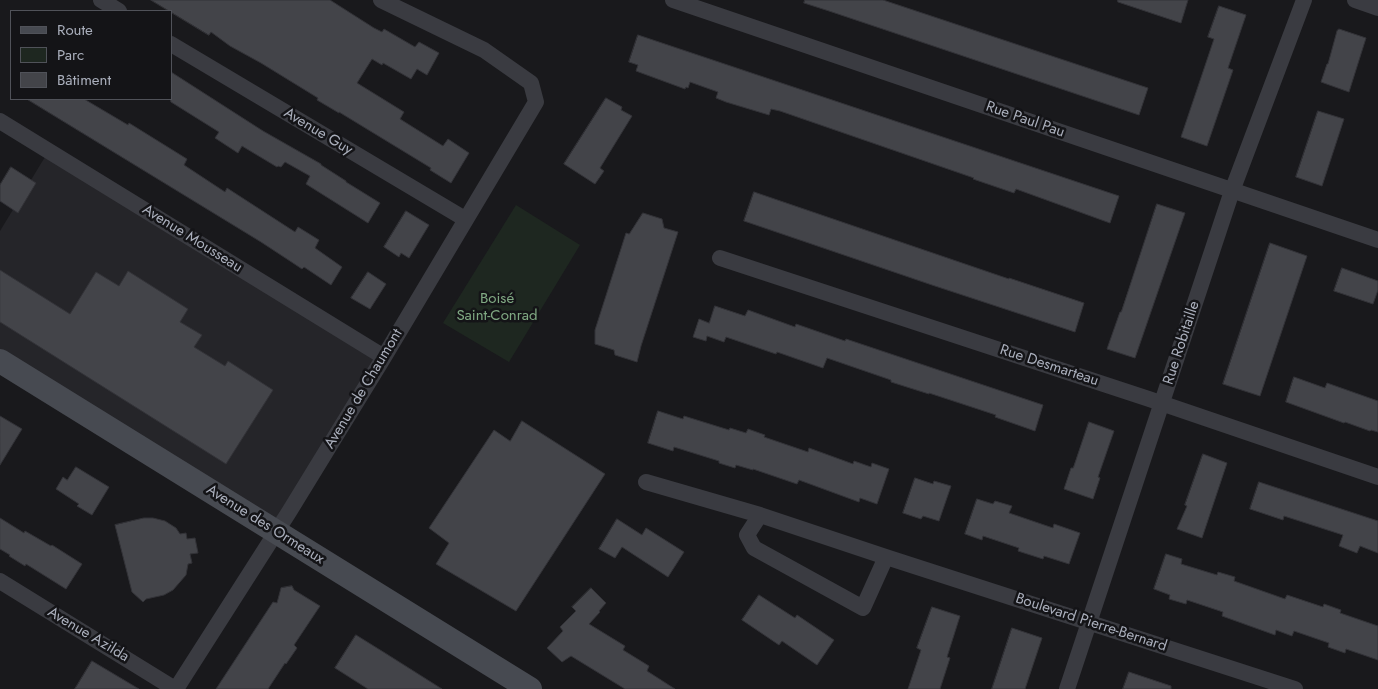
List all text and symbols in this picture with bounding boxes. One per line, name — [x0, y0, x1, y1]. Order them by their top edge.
legend — [10, 10, 172, 100]
text: Route — [57, 19, 93, 41]
text: Parc — [57, 44, 84, 66]
text: Bâtiment — [57, 69, 111, 91]
street label: Rue Paul Pau — [983, 98, 1067, 142]
street label: Avenue Guy — [280, 104, 356, 160]
street label: Avenue Mousseau — [139, 201, 245, 277]
park label: Boisé Saint-Conrad — [456, 290, 538, 325]
street label: Rue Robitaille — [1160, 299, 1204, 387]
street label: Avenue de Chaumont — [321, 326, 407, 452]
street label: Rue Desmarteau — [997, 342, 1101, 390]
street label: Avenue des Ormeaux — [203, 481, 327, 569]
street label: Boulevard Pierre-Bernard — [1013, 590, 1169, 656]
street label: Avenue Azilda — [44, 604, 132, 666]

